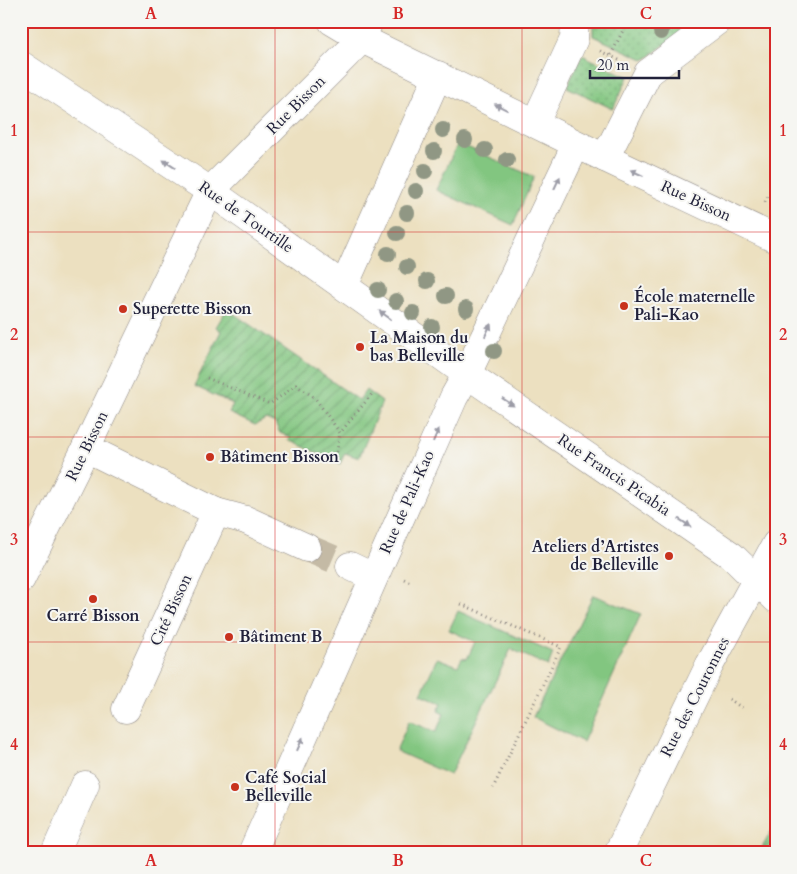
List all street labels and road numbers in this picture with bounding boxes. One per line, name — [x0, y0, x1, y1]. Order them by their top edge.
street label: Rue Bisson — [262, 71, 330, 139]
street label: Rue Bisson — [657, 175, 735, 227]
street label: Rue de Tourtille — [194, 176, 298, 258]
street label: Rue Bisson — [61, 407, 113, 485]
street label: Rue Francis Picabia — [553, 429, 675, 521]
street label: Rue de Pali-Kao — [374, 446, 440, 557]
street label: Cité Bisson — [145, 570, 197, 650]
street label: Rue des Couronnes — [655, 633, 735, 761]

